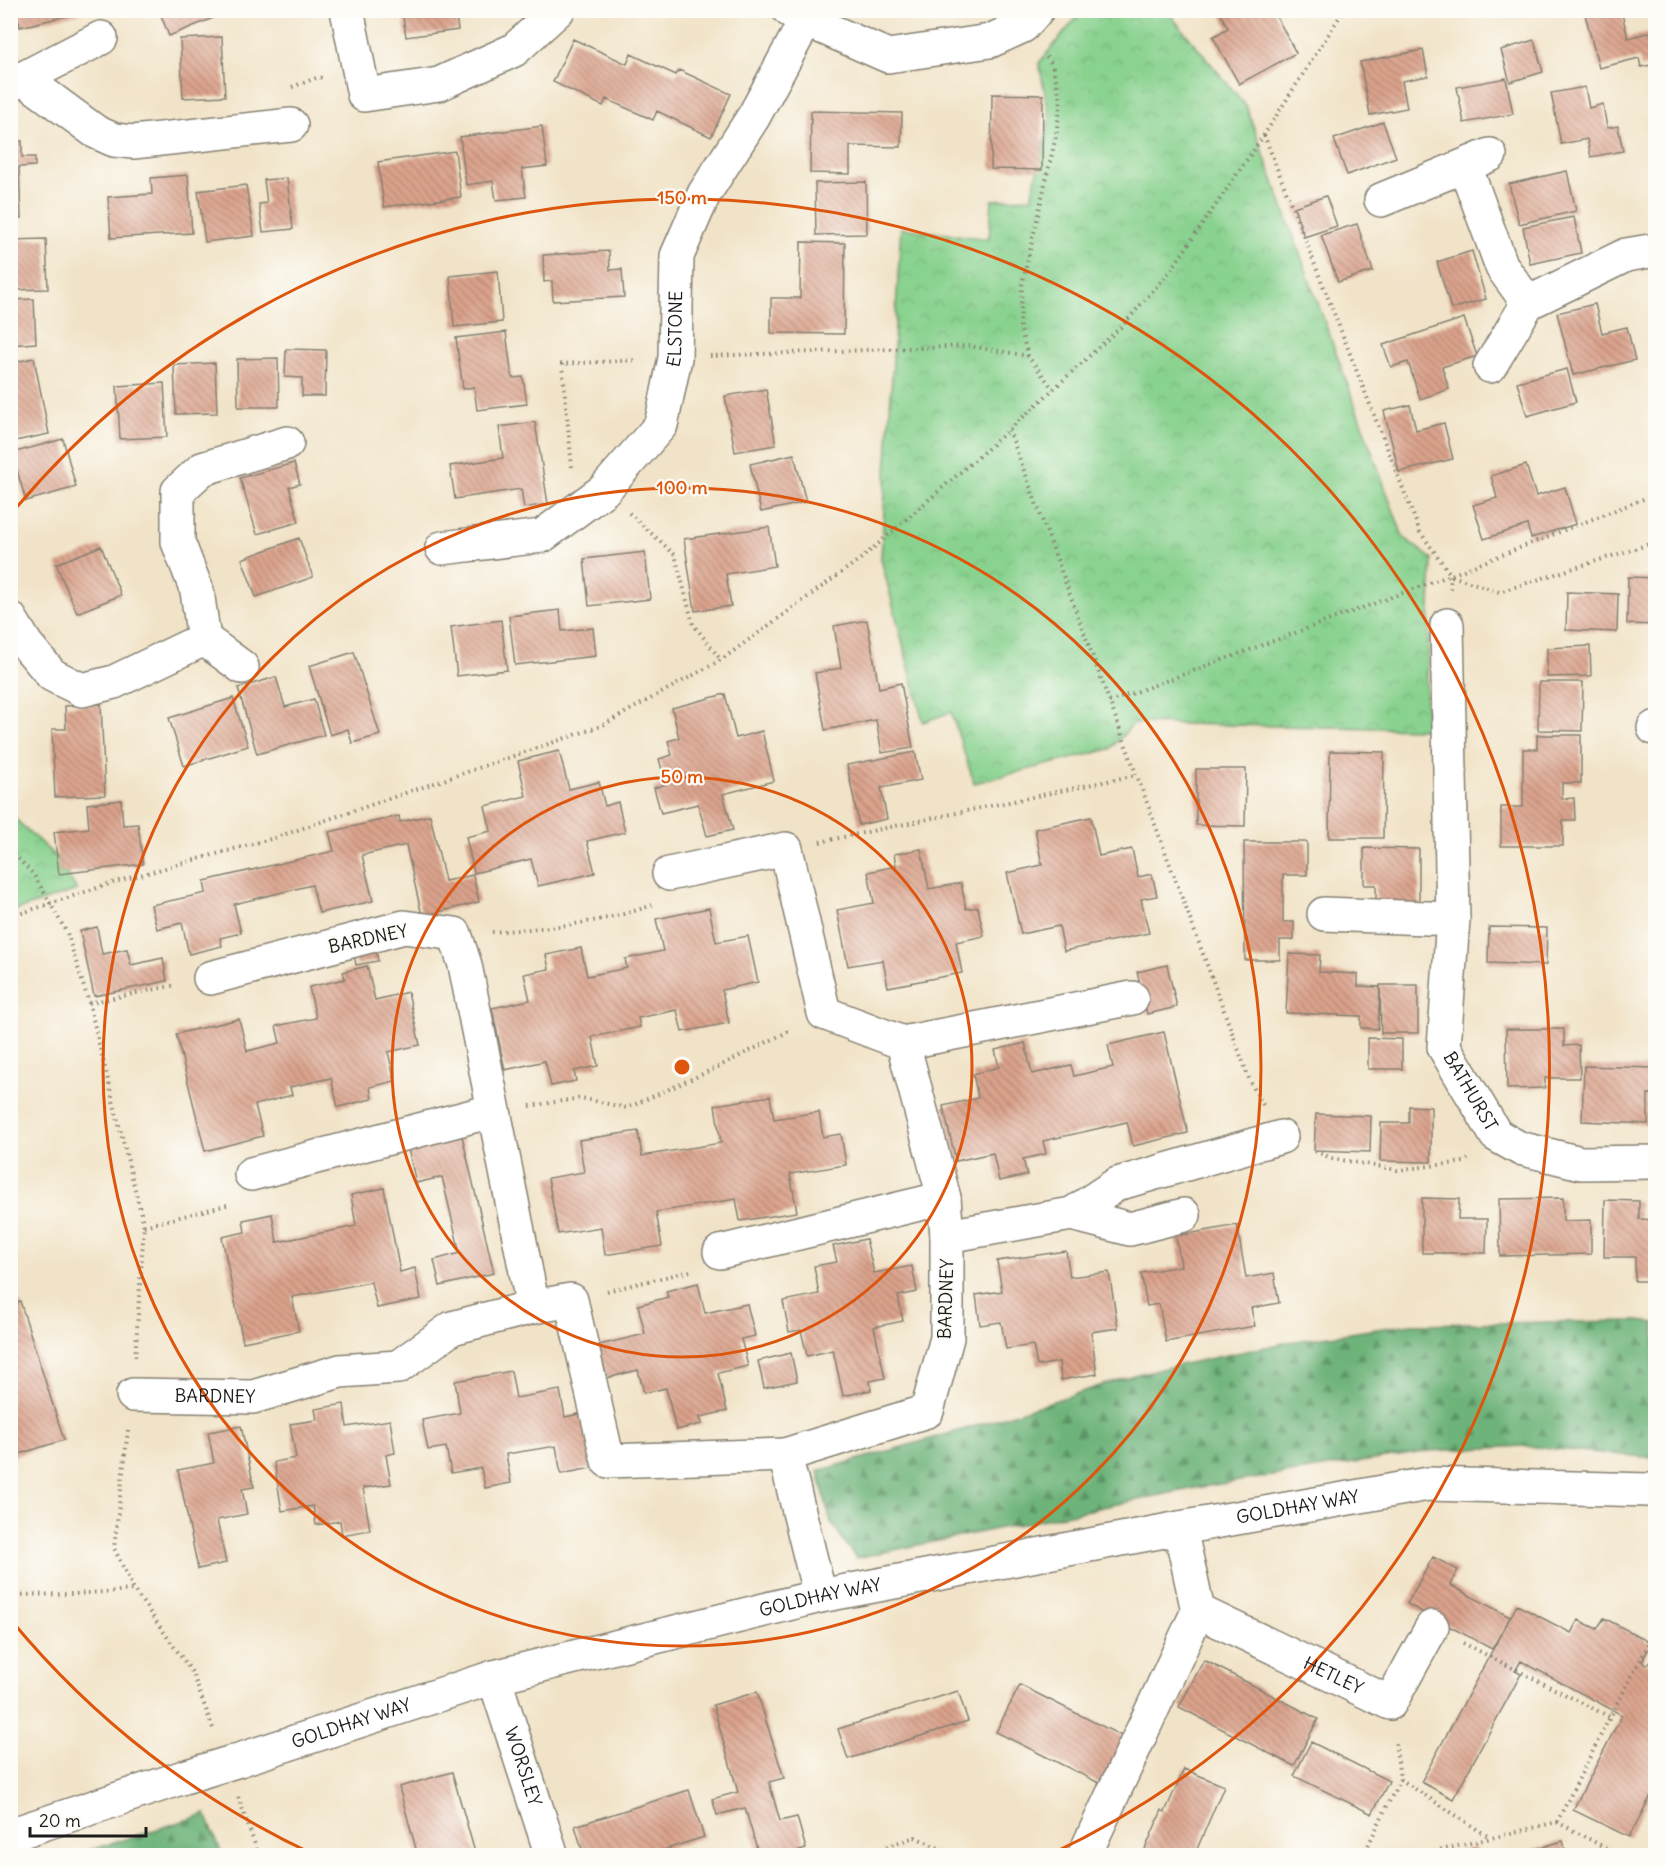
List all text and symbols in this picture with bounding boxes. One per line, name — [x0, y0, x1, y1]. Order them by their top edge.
text: 150 m — [657, 186, 707, 209]
street label: ELSTONE — [661, 290, 687, 369]
text: 100 m — [657, 476, 708, 499]
text: 50 m — [661, 765, 703, 788]
street label: BARDNEY — [326, 919, 410, 958]
street label: BATHURST — [1438, 1047, 1503, 1135]
centre of rings — [672, 1057, 692, 1077]
street label: BARDNEY — [933, 1258, 958, 1340]
street label: BARDNEY — [175, 1384, 256, 1408]
street label: GOLDHAY WAY — [1234, 1484, 1361, 1529]
street label: GOLDHAY WAY — [757, 1573, 883, 1622]
street label: HETLEY — [1300, 1651, 1367, 1699]
street label: GOLDHAY WAY — [288, 1693, 414, 1753]
street label: WORSLEY — [500, 1724, 547, 1809]
scale bar — [30, 1800, 146, 1838]
text: 20 m — [39, 1809, 81, 1832]

